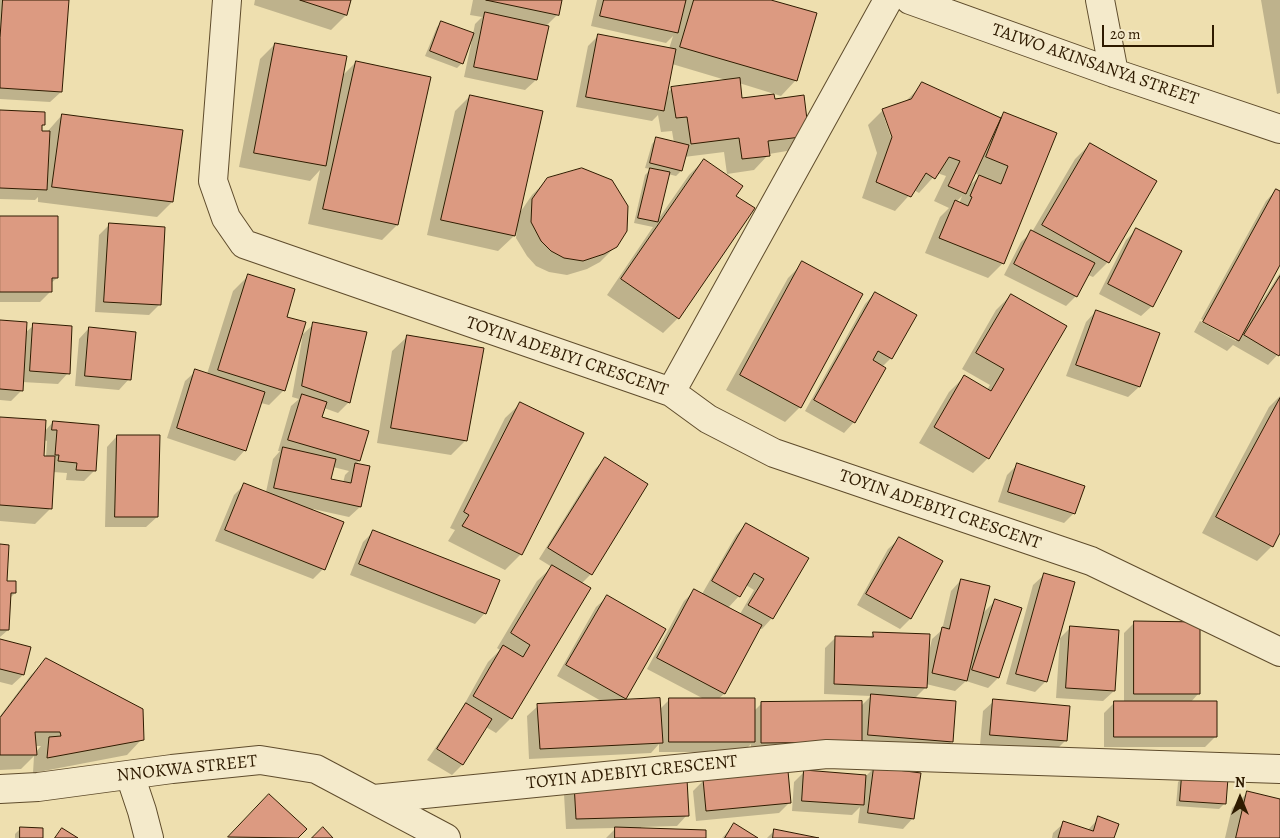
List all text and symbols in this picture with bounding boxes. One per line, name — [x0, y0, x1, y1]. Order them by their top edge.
scale bar — [1105, 15, 1218, 47]
street label: TAIWO AKINSANYA STREET — [989, 19, 1201, 111]
text: 20 m — [1110, 24, 1141, 44]
street label: TOYIN ADEBIYI CRESCENT — [463, 312, 671, 402]
street label: TOYIN ADEBIYI CRESCENT — [836, 465, 1044, 555]
street label: NNOKWA STREET — [116, 751, 258, 787]
street label: TOYIN ADEBIYI CRESCENT — [525, 751, 739, 795]
north arrow — [1215, 773, 1265, 823]
text: N — [1235, 773, 1245, 792]

